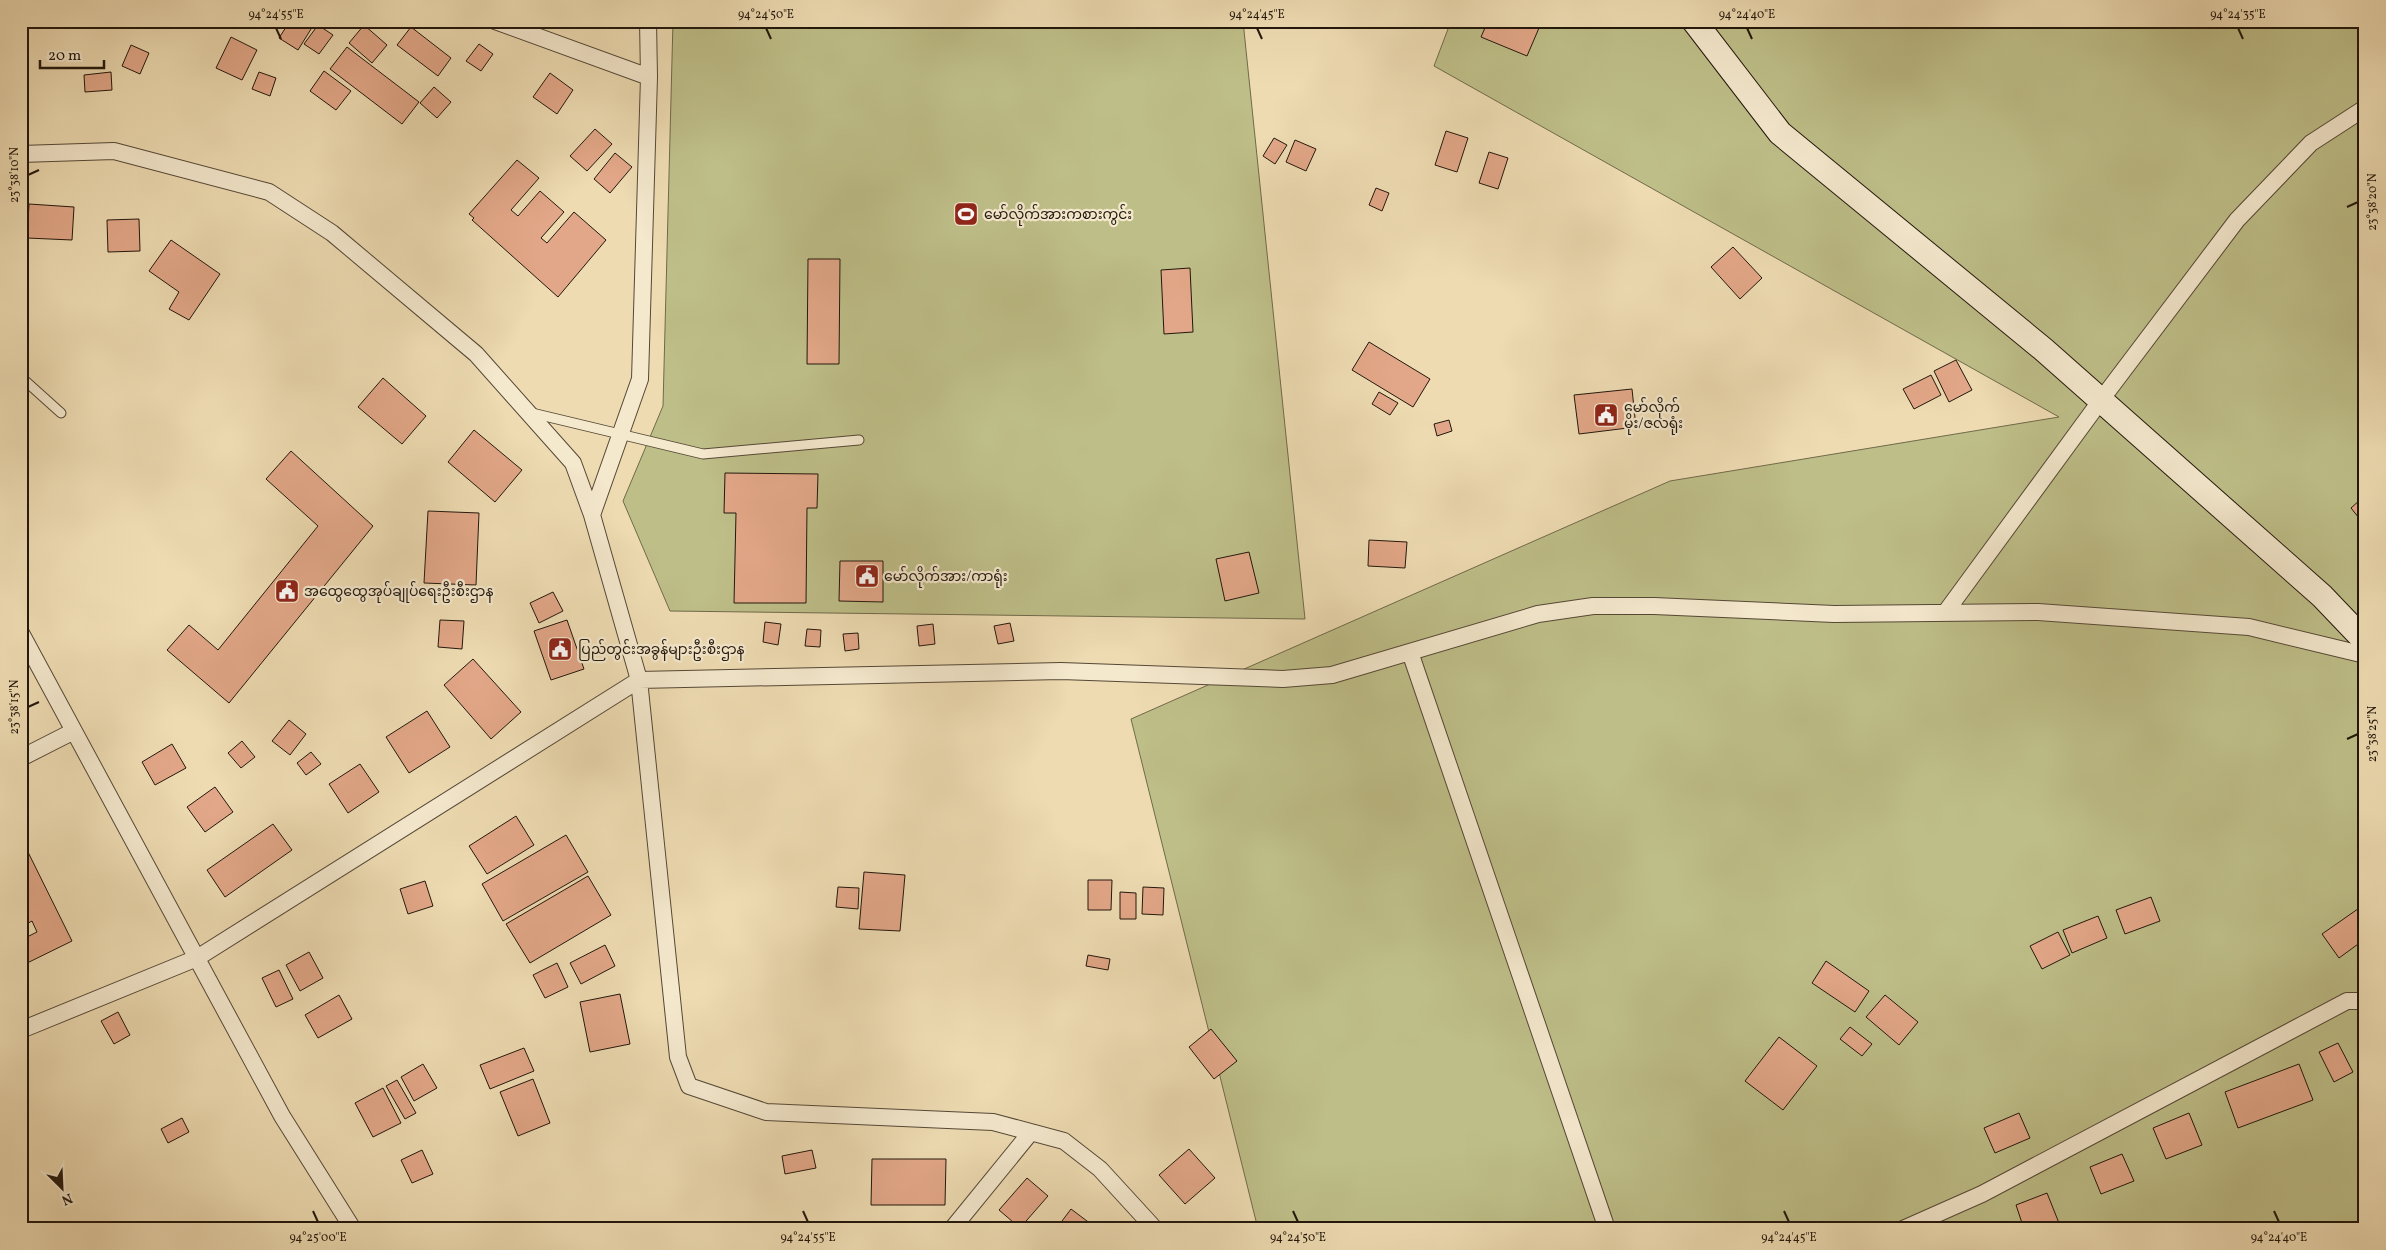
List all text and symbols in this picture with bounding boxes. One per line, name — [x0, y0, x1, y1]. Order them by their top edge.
text: 94°24'55"E — [248, 7, 304, 23]
text: 94°24'50"E — [738, 7, 794, 23]
text: 94°24'45"E — [1229, 7, 1285, 23]
text: 94°24'40"E — [1719, 7, 1775, 23]
text: 94°24'35"E — [2210, 7, 2266, 23]
scale bar — [40, 38, 104, 70]
text: 20 m — [48, 46, 81, 67]
text: 23°38'10"N — [7, 147, 23, 203]
text: 23°38'20"N — [2365, 173, 2381, 231]
sports icon: မော်လိုက်အားကစားကွင်း — [953, 201, 979, 227]
place label: မော်လိုက်အားကစားကွင်း — [984, 204, 1132, 226]
place label: မော်လိုက် မိုး/ဇလရုံး — [1624, 397, 1683, 435]
public building icon: မော်လိုက် မိုး/ဇလရုံး — [1593, 402, 1619, 428]
public building icon: မော်လိုက်အား/ကာရုံး — [854, 563, 880, 589]
place label: မော်လိုက်အား/ကာရုံး — [884, 566, 1008, 588]
public building icon: အထွေထွေအုပ်ချုပ်ရေးဦးစီးဌာန — [274, 578, 300, 604]
place label: အထွေထွေအုပ်ချုပ်ရေးဦးစီးဌာန — [304, 581, 493, 603]
public building icon: ပြည်တွင်းအခွန်များဦးစီးဌာန — [547, 636, 573, 662]
place label: ပြည်တွင်းအခွန်များဦးစီးဌာန — [578, 639, 745, 661]
text: 23°38'15"N — [7, 680, 23, 734]
text: 23°38'25"N — [2365, 706, 2381, 762]
north arrow — [38, 1162, 88, 1212]
text: N — [58, 1188, 75, 1209]
text: 94°25'00"E — [289, 1230, 347, 1246]
text: 94°24'55"E — [780, 1230, 836, 1246]
text: 94°24'50"E — [1270, 1230, 1326, 1246]
text: 94°24'45"E — [1761, 1230, 1817, 1246]
text: 94°24'40"E — [2251, 1230, 2307, 1246]

